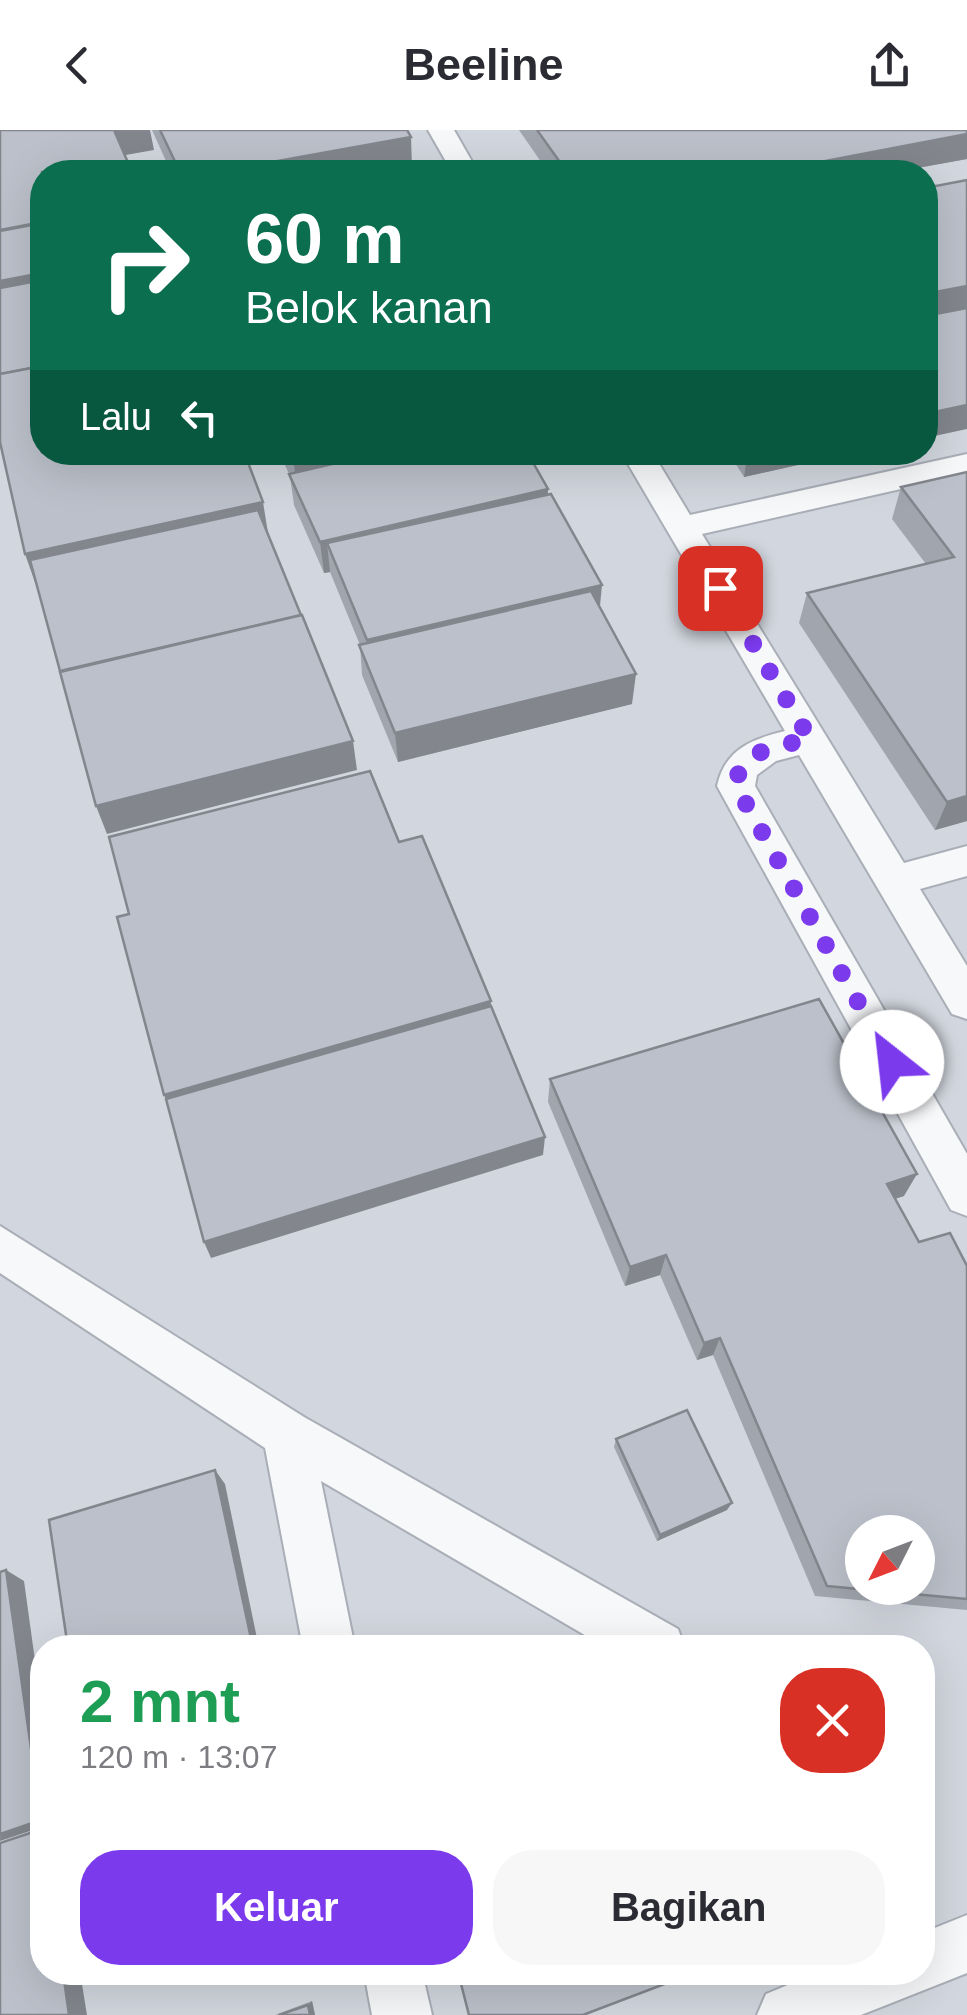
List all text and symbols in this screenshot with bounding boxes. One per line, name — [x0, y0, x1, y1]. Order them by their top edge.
icon: back — [50, 38, 105, 93]
icon: share — [862, 38, 917, 93]
text: Beeline — [403, 39, 564, 90]
icon: right — [80, 200, 210, 330]
text: 60 m — [245, 200, 405, 278]
text: Belok kanan — [245, 282, 493, 333]
icon: left — [172, 390, 227, 445]
text: Lalu — [80, 396, 152, 438]
pin — [678, 546, 763, 631]
icon: arrive — [693, 561, 748, 616]
position arrow — [840, 1010, 944, 1114]
north arrow — [845, 1515, 935, 1605]
map controls — [845, 1515, 935, 1605]
text: 2 mnt — [80, 1668, 240, 1735]
button: close — [780, 1668, 885, 1773]
text: 120 m · 13:07 — [80, 1739, 277, 1775]
button: Keluar — [80, 1850, 473, 1965]
button: Bagikan — [493, 1850, 885, 1965]

